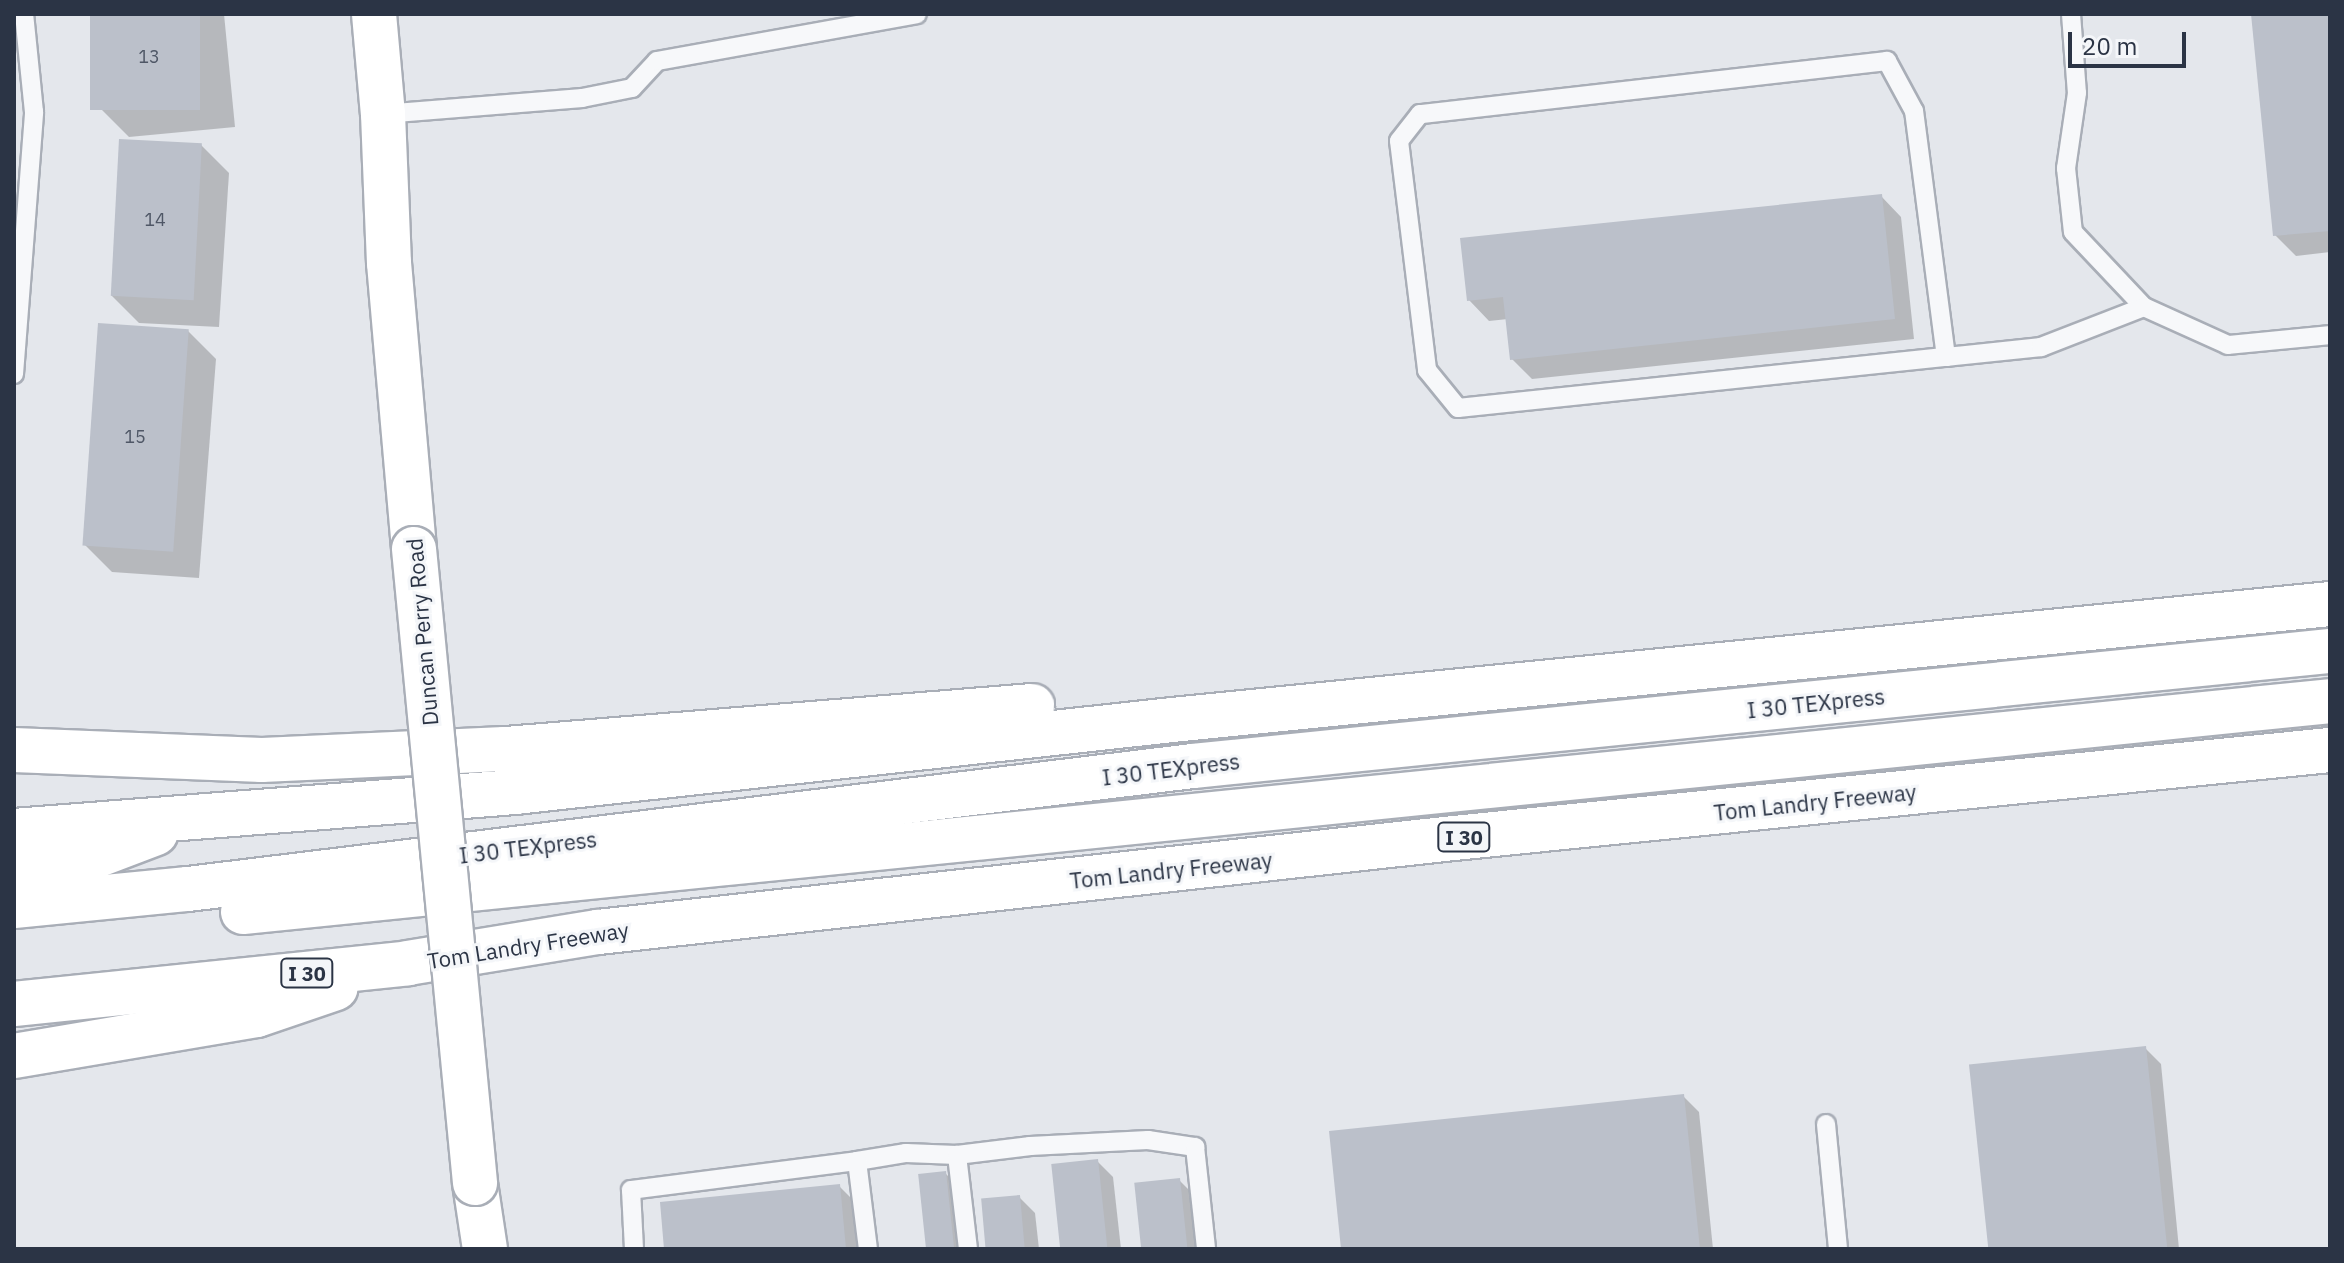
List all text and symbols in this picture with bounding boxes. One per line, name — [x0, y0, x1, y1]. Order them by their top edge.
scale bar — [2072, 16, 2190, 66]
text: 20 m — [2082, 30, 2137, 62]
house number: 13 — [138, 46, 160, 68]
house number: 14 — [144, 209, 166, 231]
house number: 15 — [124, 426, 146, 448]
street label: Duncan Perry Road — [401, 537, 443, 727]
street label: I 30 TEXpress — [1746, 683, 1886, 723]
street label: I 30 TEXpress — [1101, 747, 1241, 791]
street label: Tom Landry Freeway — [1712, 778, 1918, 826]
road number: I 30 — [1436, 821, 1492, 853]
street label: I 30 TEXpress — [458, 825, 598, 869]
street label: Tom Landry Freeway — [1068, 846, 1274, 894]
street label: Tom Landry Freeway — [425, 916, 631, 974]
road number: I 30 — [279, 957, 335, 989]

